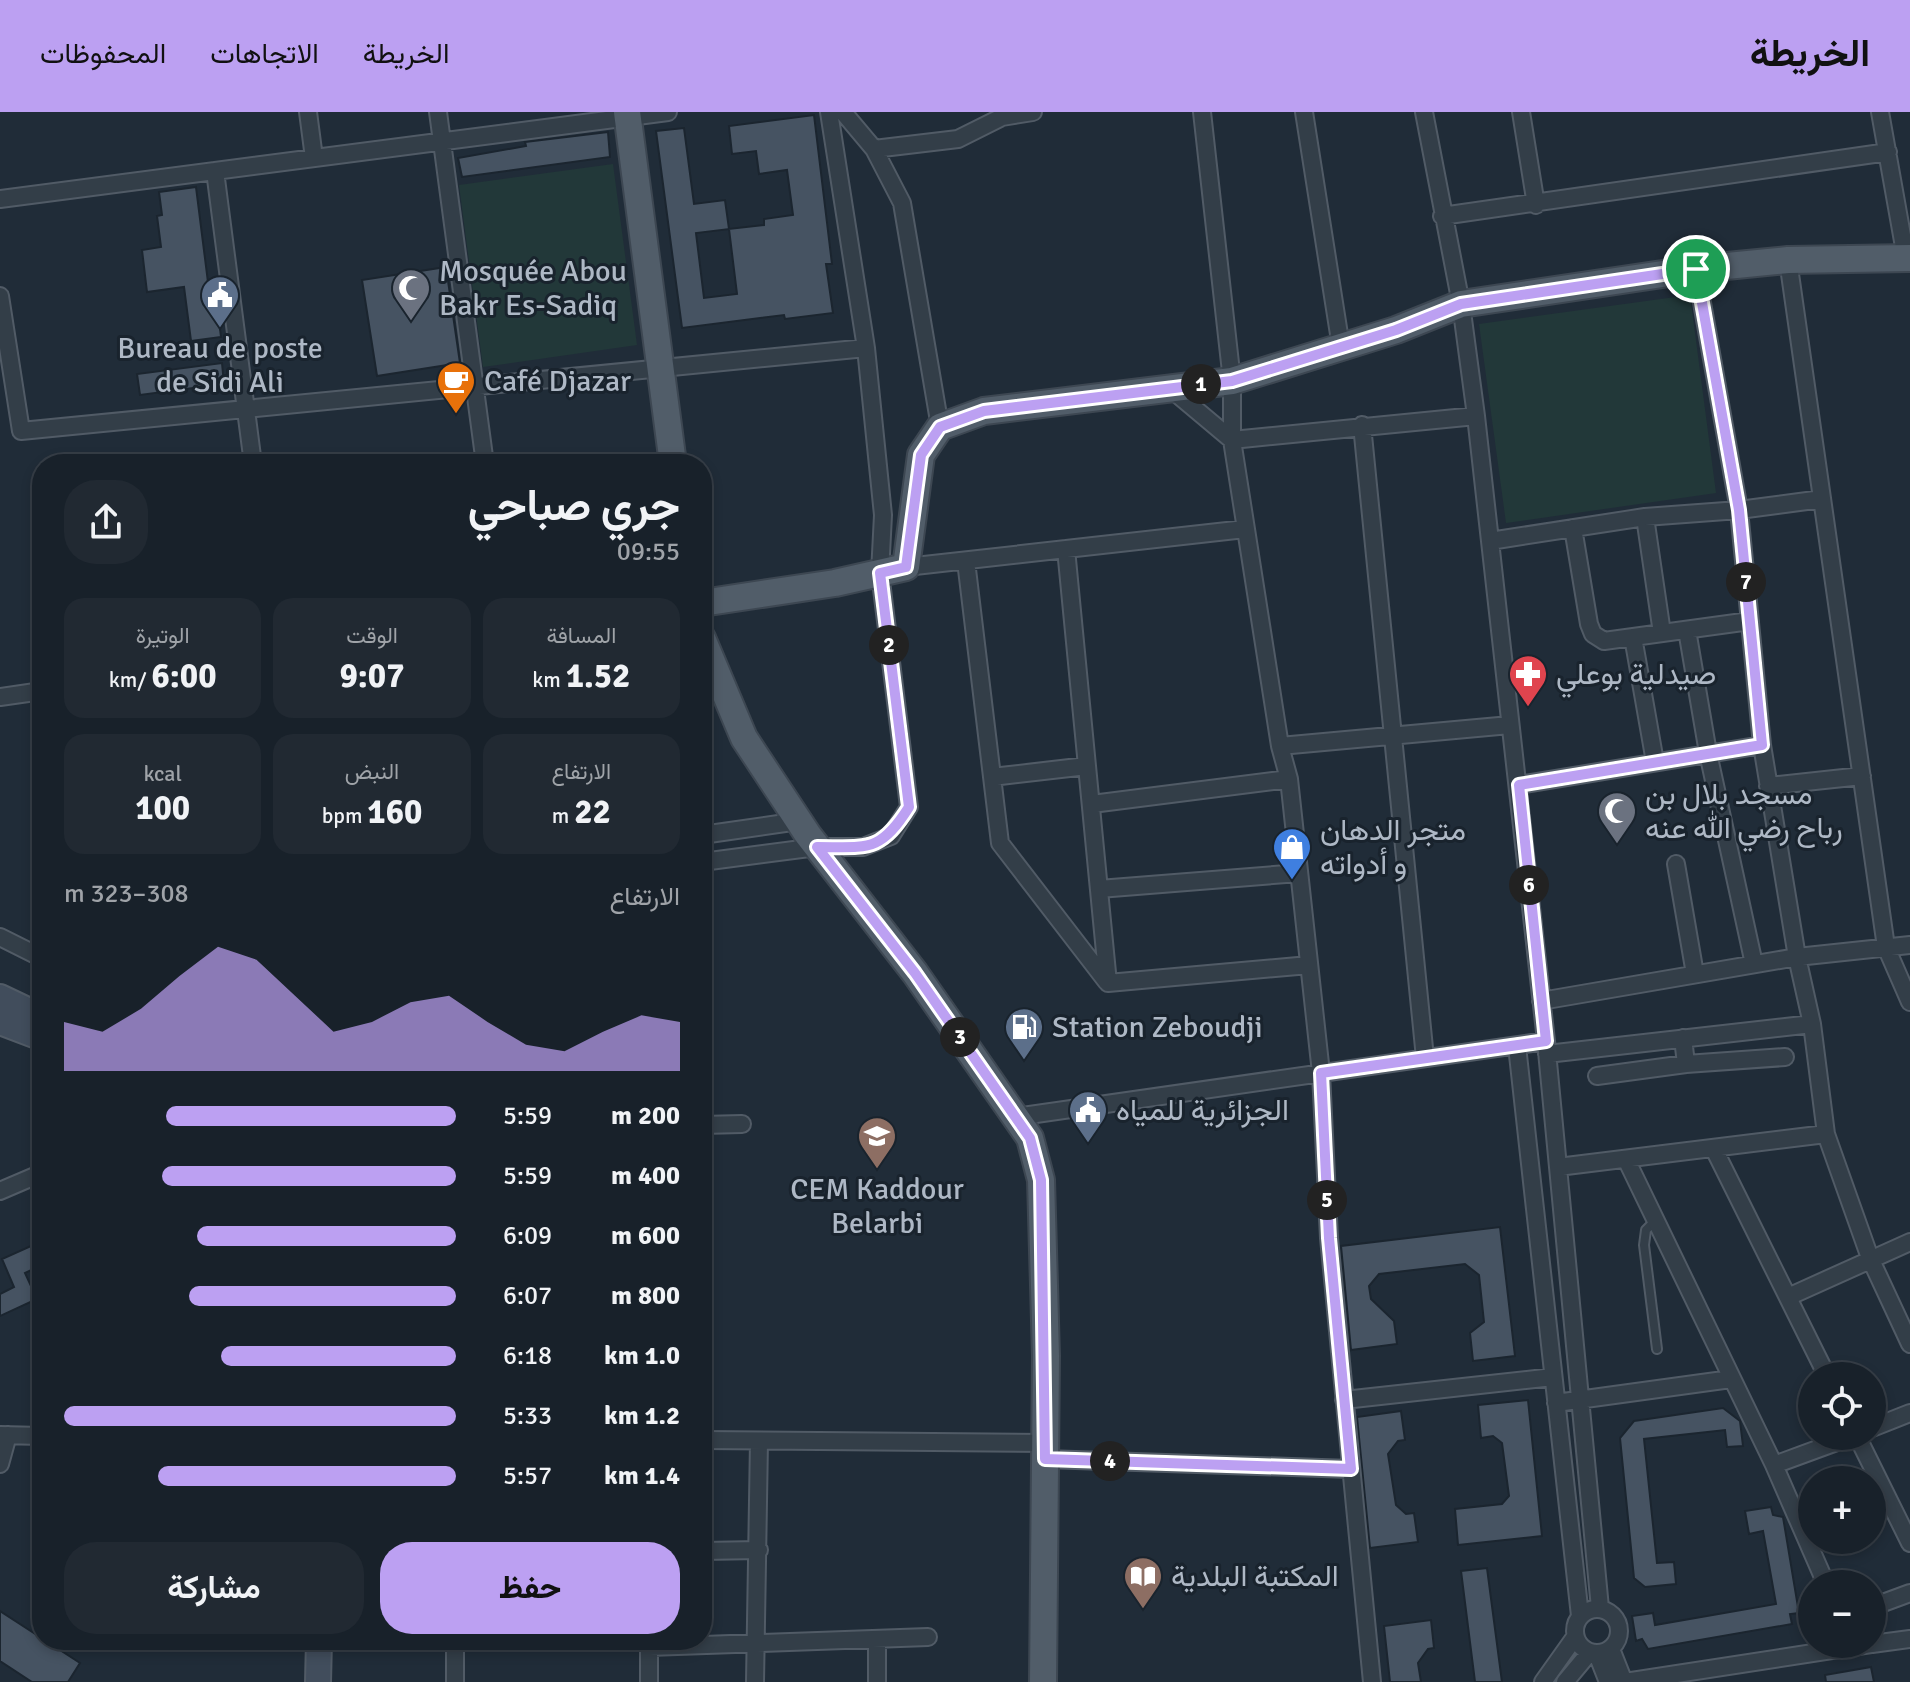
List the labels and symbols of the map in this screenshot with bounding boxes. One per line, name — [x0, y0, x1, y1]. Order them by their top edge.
pin — [1662, 235, 1730, 303]
place label: Mosquée Abou Bakr Es-Sadiq — [439, 253, 627, 324]
mosque icon: Mosquée Abou Bakr Es-Sadiq — [390, 267, 432, 322]
public building icon: Bureau de poste de Sidi Ali — [199, 274, 241, 329]
place label: Bureau de poste de Sidi Ali — [117, 330, 323, 401]
cafe icon: Café Djazar — [435, 360, 477, 415]
place label: Café Djazar — [484, 363, 631, 400]
pin: 1 — [1181, 364, 1221, 404]
pin: 7 — [1726, 562, 1766, 602]
pin: 2 — [869, 625, 909, 665]
pharmacy icon: صيدلية بوعلي — [1507, 653, 1549, 708]
place label: صيدلية بوعلي — [1556, 656, 1716, 698]
place label: مسجد بلال بن رباح رضي الله عنه — [1645, 776, 1843, 852]
mosque icon: مسجد بلال بن رباح رضي الله عنه — [1596, 790, 1638, 845]
place label: متجر الدهان و أدواته — [1320, 812, 1466, 883]
shop icon: متجر الدهان و أدواته — [1271, 826, 1313, 881]
pin: 6 — [1509, 865, 1549, 905]
fuel station icon: Station Zeboudji — [1003, 1006, 1045, 1061]
place label: Station Zeboudji — [1052, 1009, 1263, 1046]
pin: 3 — [940, 1017, 980, 1057]
public building icon: الجزائرية للمياه — [1067, 1089, 1109, 1144]
place label: الجزائرية للمياه — [1116, 1092, 1289, 1129]
school or university icon: CEM Kaddour Belarbi — [856, 1115, 898, 1170]
place label: CEM Kaddour Belarbi — [790, 1171, 964, 1242]
pin: 5 — [1307, 1180, 1347, 1220]
pin: 4 — [1090, 1441, 1130, 1481]
library icon: المكتبة البلدية — [1122, 1555, 1164, 1610]
place label: المكتبة البلدية — [1171, 1558, 1339, 1595]

